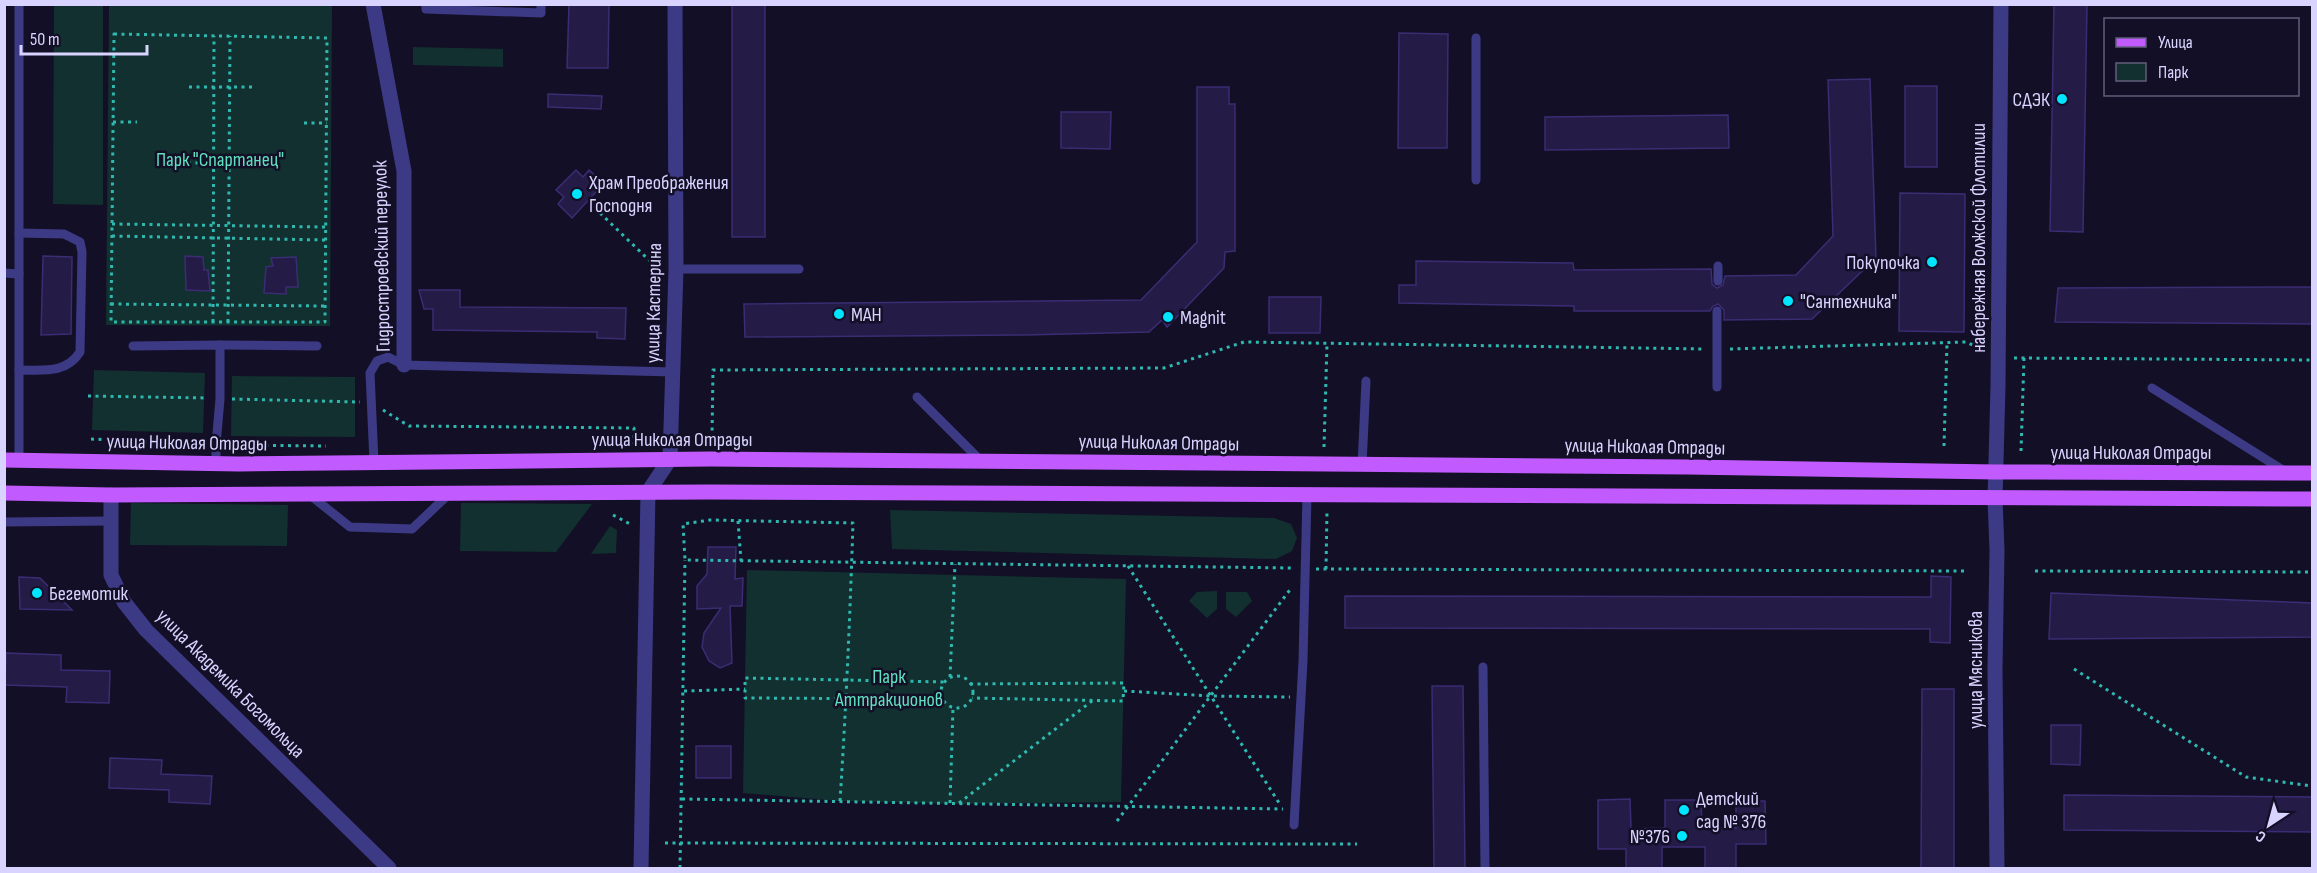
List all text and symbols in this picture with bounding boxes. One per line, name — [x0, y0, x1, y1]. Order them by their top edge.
scale bar — [21, 18, 147, 56]
legend — [2104, 18, 2299, 96]
text: 50 m — [30, 29, 60, 50]
text: Улица — [2158, 32, 2193, 53]
text: Парк — [2158, 62, 2189, 83]
place label: СДЭК — [2013, 88, 2050, 112]
marker: СДЭК — [2055, 92, 2069, 106]
street label: набережная Волжской Флотилии — [1967, 123, 1991, 353]
park label: Парк "Спартанец" — [156, 148, 284, 172]
street label: Гидростроевский переулок — [368, 160, 396, 352]
place label: Храм Преображения Господня — [588, 171, 729, 218]
marker: Храм Преображения Господня — [570, 187, 584, 201]
street label: улица Кастерина — [641, 243, 667, 363]
place label: Покупочка — [1846, 251, 1920, 275]
marker: Покупочка — [1925, 255, 1939, 269]
place label: "Сантехника" — [1800, 290, 1897, 314]
marker: "Сантехника" — [1781, 294, 1795, 308]
place label: МАН — [851, 303, 882, 327]
place label: Magnit — [1180, 306, 1226, 330]
marker: МАН — [832, 307, 846, 321]
marker: Magnit — [1161, 310, 1175, 324]
street label: улица Николая Отрады — [592, 428, 752, 452]
street label: улица Николая Отрады — [106, 430, 268, 456]
street label: улица Николая Отрады — [1078, 430, 1240, 456]
street label: улица Николая Отрады — [1564, 434, 1726, 460]
street label: улица Николая Отрады — [2051, 441, 2211, 465]
place label: Бегемотик — [49, 582, 128, 606]
marker: Бегемотик — [30, 586, 44, 600]
street label: улица Академика Богомольца — [151, 604, 310, 763]
street label: улица Мясникова — [1964, 611, 1988, 729]
park label: Парк Аттракционов — [834, 665, 943, 712]
place label: Детский сад № 376 — [1696, 787, 1766, 834]
north arrow — [2239, 795, 2299, 855]
marker: Детский сад № 376 — [1677, 803, 1691, 817]
place label: №376 — [1630, 825, 1670, 849]
text: С — [2252, 826, 2270, 846]
marker: №376 — [1675, 829, 1689, 843]

